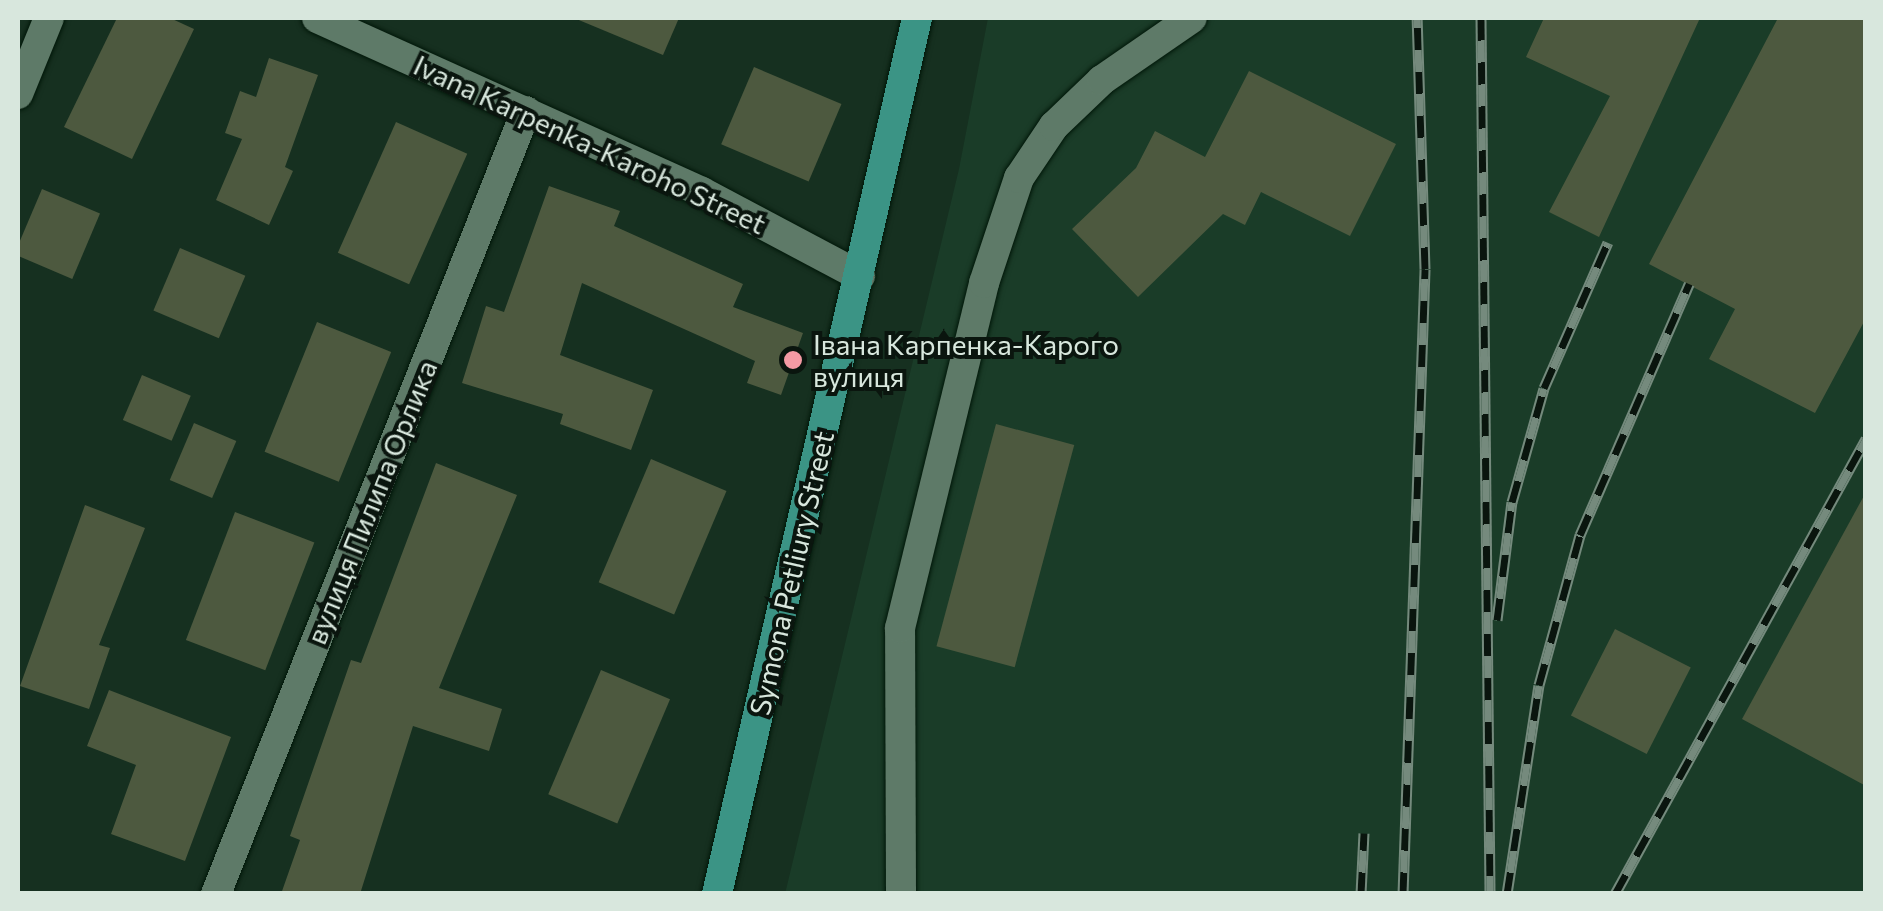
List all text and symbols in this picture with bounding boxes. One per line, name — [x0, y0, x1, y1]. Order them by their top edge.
street label: Ivana Karpenka-Karoho Street — [409, 48, 771, 240]
place label: Івана Карпенка-Карого вулиця — [813, 327, 1119, 393]
marker: Івана Карпенка-Карого вулиця — [782, 349, 804, 371]
street label: вулиця Пилипа Орлика — [299, 355, 443, 649]
street label: Symona Petliury Street — [742, 428, 840, 718]

